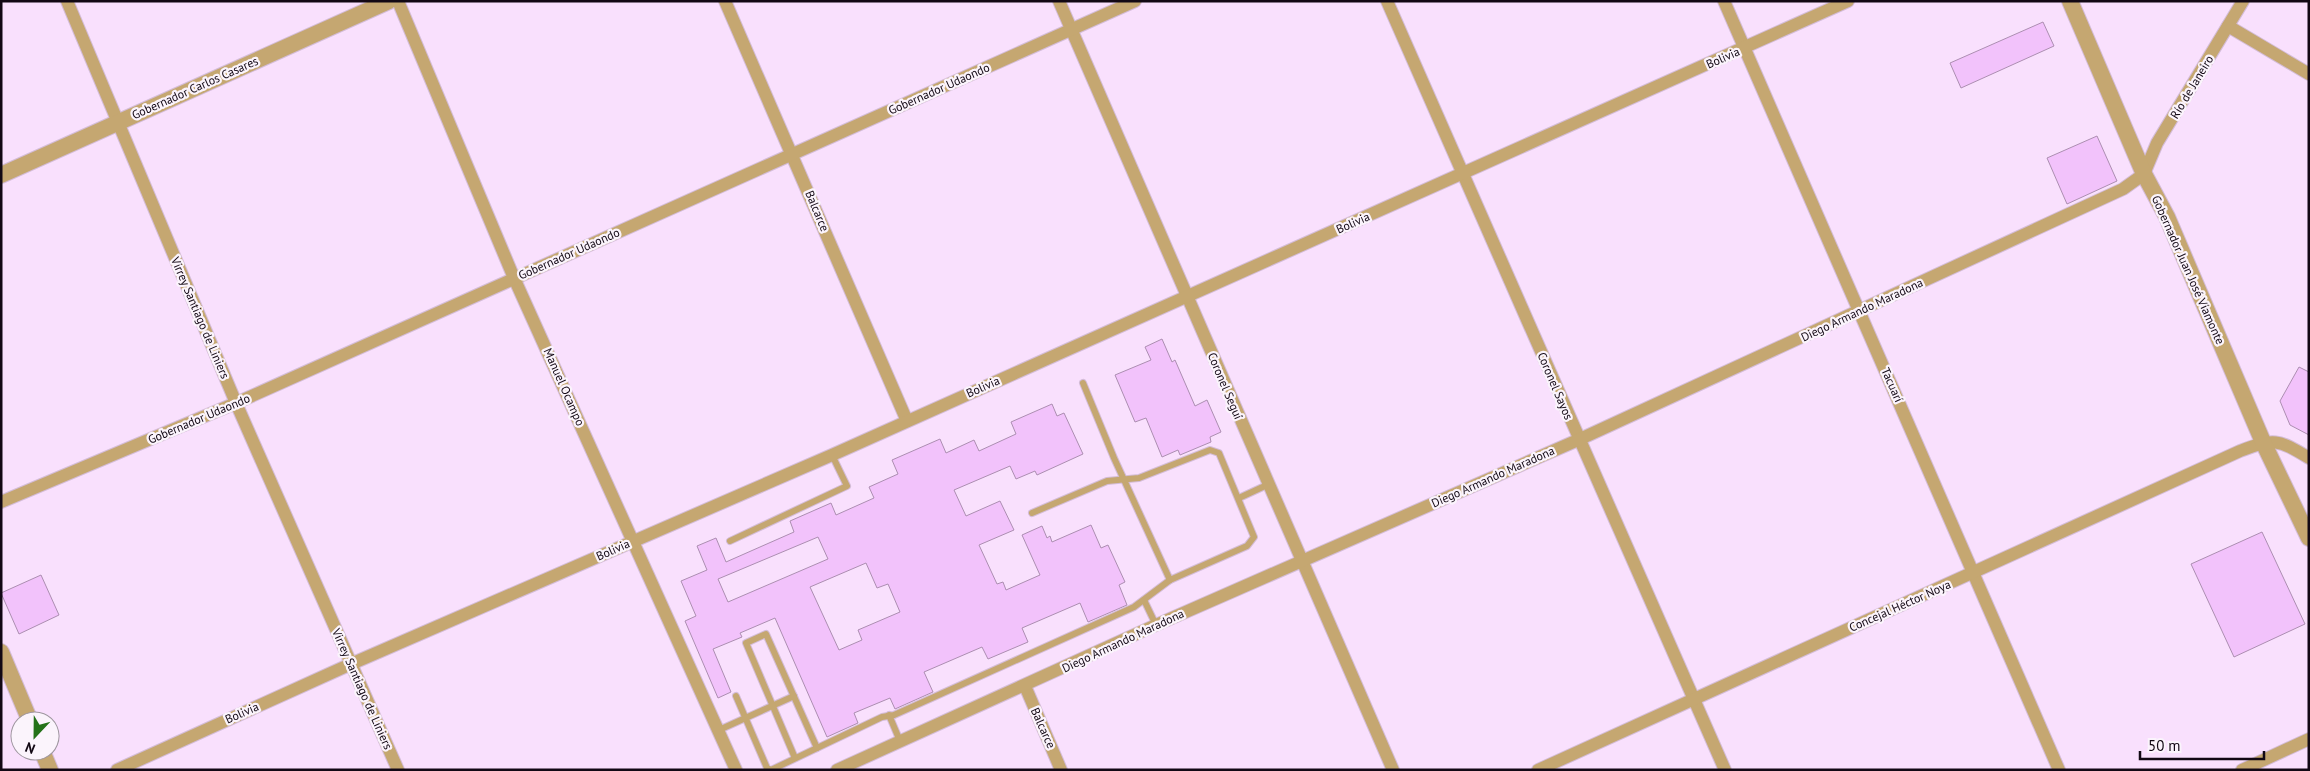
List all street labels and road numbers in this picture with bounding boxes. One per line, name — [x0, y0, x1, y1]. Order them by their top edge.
street label: Bolivia — [1704, 44, 1742, 72]
street label: Río de Janeiro — [2167, 52, 2216, 121]
street label: Gobernador Carlos Casares — [129, 53, 260, 122]
street label: Gobernador Udaondo — [886, 59, 992, 118]
street label: Balcarce — [802, 188, 833, 234]
street label: Gobernador Juan José Viamonte — [2149, 193, 2228, 347]
street label: Bolivia — [1334, 209, 1372, 237]
street label: Gobernador Udaondo — [516, 224, 622, 283]
street label: Virrey Santiago de Liniers — [168, 254, 233, 381]
street label: Diego Armando Maradona — [1798, 275, 1925, 344]
street label: Manuel Ocampo — [541, 346, 588, 428]
street label: Coronel Seguí — [1205, 350, 1246, 422]
street label: Coronel Sayos — [1534, 350, 1576, 422]
street label: Tacuarí — [1878, 365, 1907, 405]
street label: Bolivia — [964, 373, 1002, 401]
street label: Gobernador Udaondo — [146, 390, 252, 447]
street label: Diego Armando Maradona — [1429, 443, 1557, 510]
street label: Bolivia — [594, 536, 632, 564]
street label: Concejal Héctor Noya — [1847, 576, 1953, 635]
street label: Diego Armando Maradona — [1059, 606, 1186, 675]
street label: Virrey Santiago de Liniers — [329, 625, 396, 752]
street label: Bolivia — [223, 699, 261, 727]
street label: Balcarce — [1028, 705, 1059, 751]

